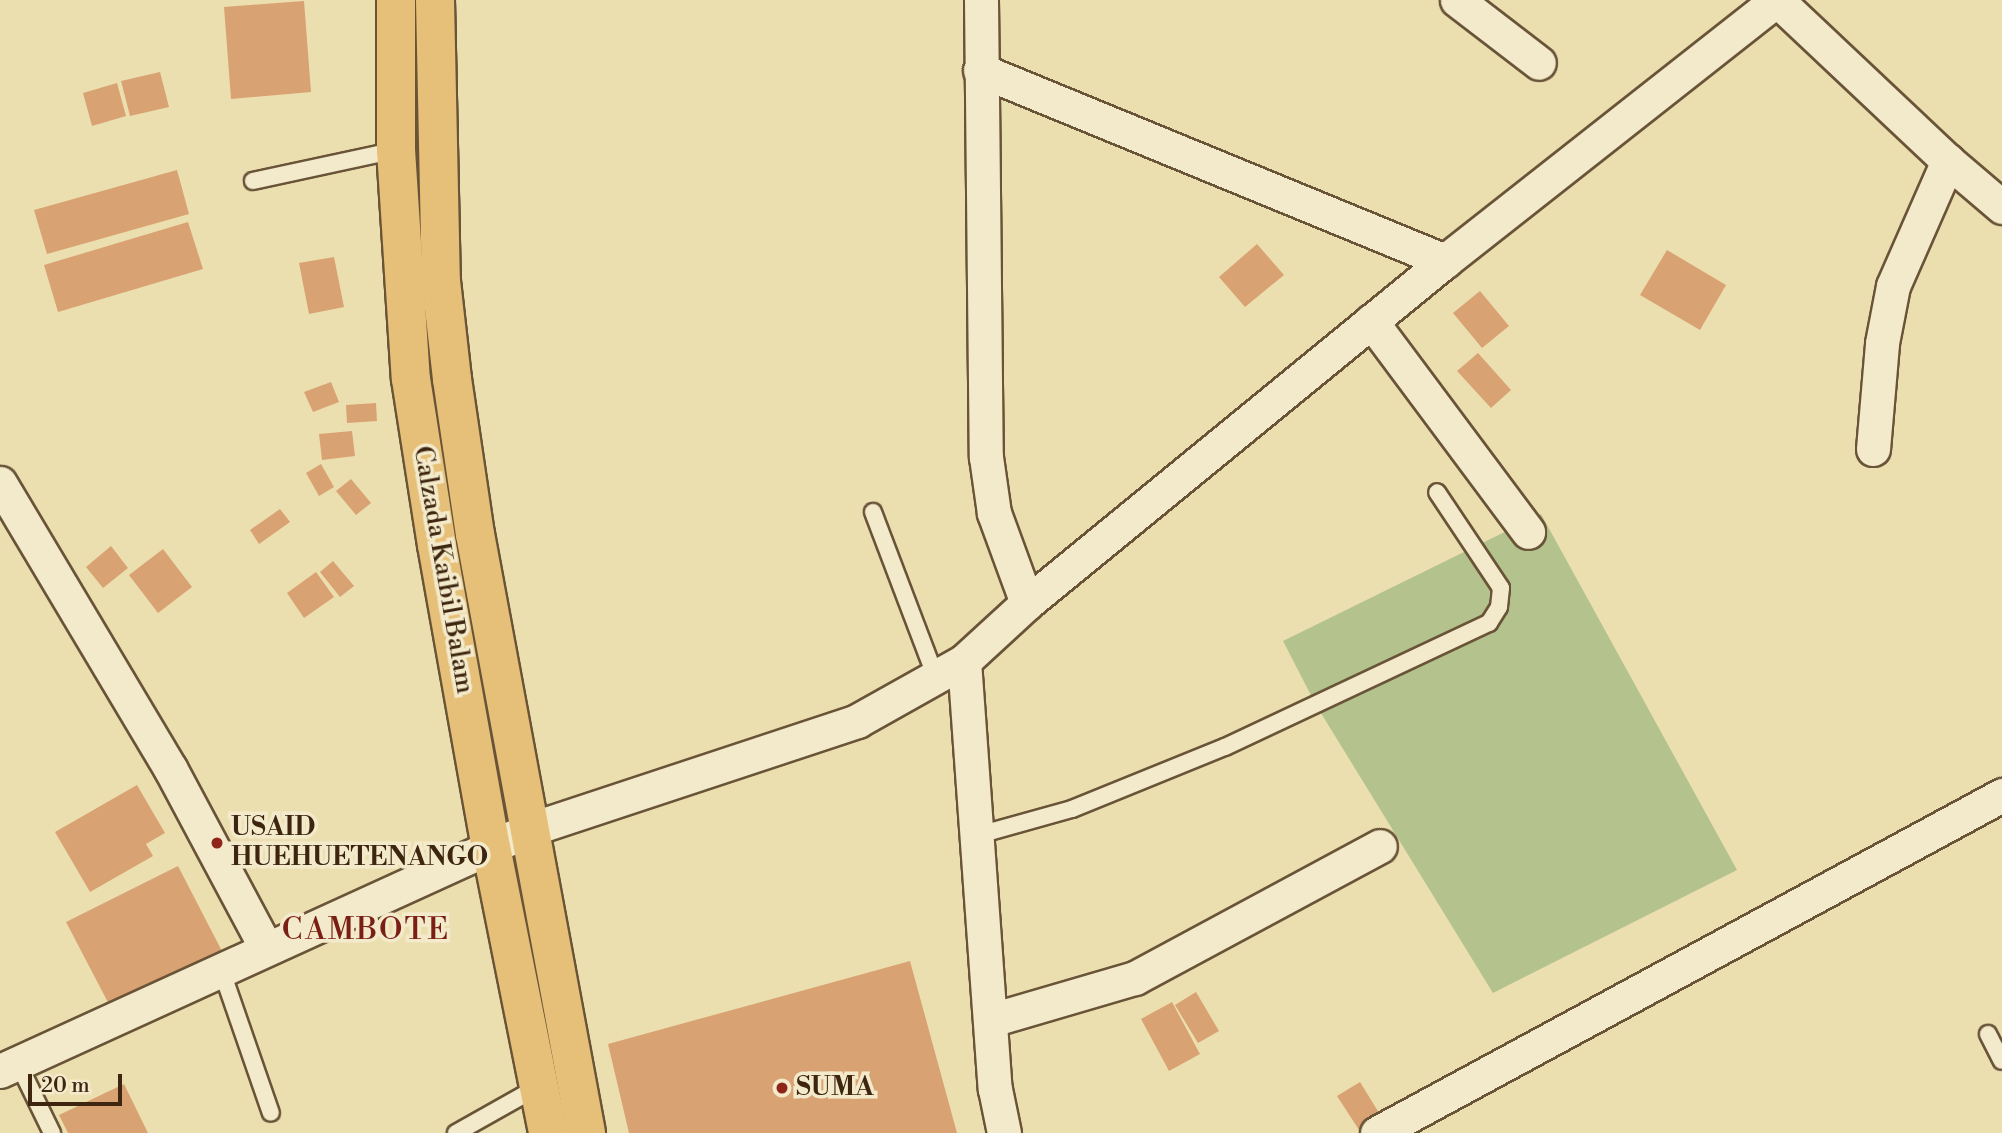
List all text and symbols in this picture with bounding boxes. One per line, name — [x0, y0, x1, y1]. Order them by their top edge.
street label: Calzada Kaibil Balam — [406, 444, 480, 696]
place label: USAID HUEHUETENANGO — [231, 812, 488, 874]
marker: USAID HUEHUETENANGO — [209, 835, 225, 851]
district label: CAMBOTE — [283, 912, 449, 948]
scale bar — [32, 1060, 126, 1104]
place label: SUMA — [796, 1072, 874, 1104]
text: 20 m — [41, 1073, 90, 1099]
marker: SUMA — [774, 1080, 790, 1096]

